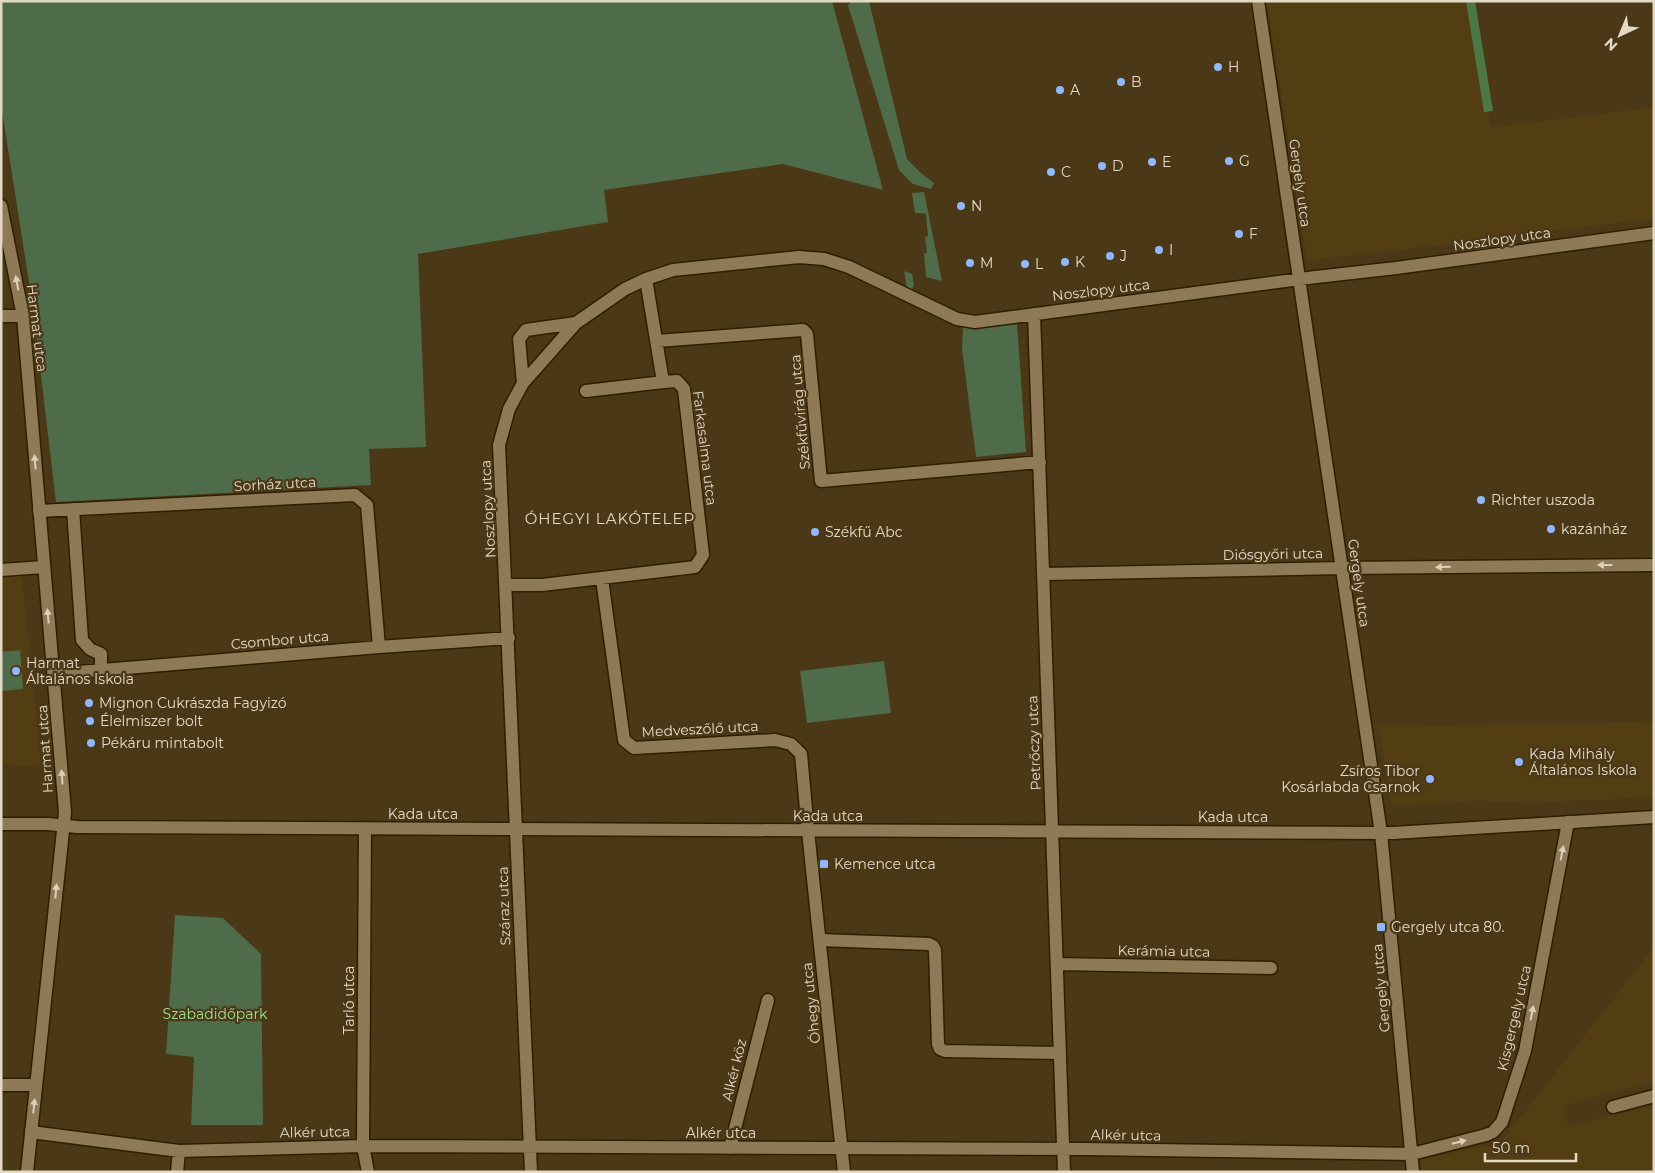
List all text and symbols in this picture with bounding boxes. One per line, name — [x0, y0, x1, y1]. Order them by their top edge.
north arrow — [1595, 10, 1645, 60]
text: N — [1601, 34, 1621, 55]
place label: H — [1228, 58, 1239, 76]
marker: H — [1212, 61, 1224, 73]
place label: B — [1131, 73, 1142, 91]
marker: B — [1115, 76, 1127, 88]
place label: A — [1070, 81, 1081, 99]
marker: A — [1054, 84, 1066, 96]
street label: Gergely utca — [1285, 138, 1315, 228]
place label: G — [1239, 152, 1250, 170]
place label: E — [1162, 153, 1171, 171]
marker: G — [1223, 155, 1235, 167]
marker: E — [1146, 156, 1158, 168]
place label: D — [1112, 157, 1124, 175]
marker: D — [1096, 160, 1108, 172]
place label: C — [1061, 163, 1071, 181]
marker: C — [1045, 166, 1057, 178]
place label: N — [971, 197, 982, 215]
marker: N — [955, 200, 967, 212]
street label: Noszlopy utca — [1452, 223, 1552, 255]
place label: F — [1249, 225, 1258, 243]
marker: F — [1233, 228, 1245, 240]
place label: I — [1169, 241, 1173, 259]
marker: I — [1153, 244, 1165, 256]
place label: J — [1119, 247, 1127, 265]
marker: J — [1104, 250, 1116, 262]
place label: K — [1075, 253, 1085, 271]
place label: M — [980, 254, 993, 272]
place label: L — [1035, 255, 1044, 273]
marker: K — [1059, 256, 1071, 268]
marker: M — [964, 257, 976, 269]
marker: L — [1019, 258, 1031, 270]
one-way arrow — [12, 275, 20, 291]
street label: Noszlopy utca — [1051, 275, 1151, 305]
street label: Harmat utca — [23, 283, 51, 373]
street label: Székfűvirág utca — [786, 354, 814, 470]
street label: Farkasalma utca — [689, 390, 721, 506]
one-way arrow — [31, 454, 39, 470]
street label: Noszlopy utca — [476, 459, 500, 559]
street label: Sorház utca — [233, 473, 317, 495]
place label: Richter uszoda — [1491, 491, 1595, 509]
marker: Richter uszoda — [1475, 494, 1487, 506]
district label: ÓHEGYI LAKÓTELEP — [525, 509, 695, 528]
place label: kazánház — [1561, 520, 1627, 538]
place label: Székfű Abc — [825, 523, 903, 541]
marker: kazánház — [1545, 523, 1557, 535]
marker: Székfű Abc — [809, 526, 821, 538]
street label: Gergely utca — [1344, 538, 1374, 628]
street label: Diósgyőri utca — [1223, 544, 1323, 564]
one-way arrow — [1597, 561, 1613, 569]
one-way arrow — [1434, 563, 1450, 571]
one-way arrow — [44, 607, 52, 623]
street label: Csombor utca — [230, 627, 330, 653]
place label: Harmat Általános Iskola — [26, 654, 134, 688]
marker: Harmat Általános Iskola — [10, 665, 22, 677]
place label: Mignon Cukrászda Fagyizó — [99, 694, 287, 712]
street label: Petrőczy utca — [1023, 695, 1045, 791]
marker: Mignon Cukrászda Fagyizó — [83, 697, 95, 709]
street label: Harmat utca — [33, 704, 57, 794]
place label: Élelmiszer bolt — [100, 712, 203, 730]
marker: Élelmiszer bolt — [84, 715, 96, 727]
street label: Medveszőlő utca — [641, 717, 759, 741]
place label: Pékáru mintabolt — [101, 734, 224, 752]
marker: Pékáru mintabolt — [85, 737, 97, 749]
place label: Kada Mihály Általános Iskola — [1529, 745, 1637, 779]
marker: Kada Mihály Általános Iskola — [1513, 756, 1525, 768]
place label: Zsíros Tibor Kosárlabda Csarnok — [1281, 762, 1421, 796]
one-way arrow — [58, 769, 66, 785]
marker: Zsíros Tibor Kosárlabda Csarnok — [1424, 773, 1436, 785]
street label: Kada utca — [388, 805, 458, 823]
street label: Kada utca — [793, 807, 863, 825]
street label: Kada utca — [1198, 808, 1268, 826]
one-way arrow — [1559, 845, 1567, 861]
place label: Kemence utca — [834, 855, 936, 873]
marker: Kemence utca — [818, 858, 830, 870]
street label: Száraz utca — [494, 866, 514, 946]
one-way arrow — [52, 883, 60, 899]
place label: Gergely utca 80. — [1391, 918, 1504, 936]
marker: Gergely utca 80. — [1375, 921, 1387, 933]
street label: Kerámia utca — [1117, 941, 1211, 961]
street label: Gergely utca — [1368, 943, 1394, 1033]
street label: Óhegy utca — [798, 962, 824, 1044]
street label: Kisgergely utca — [1493, 963, 1535, 1073]
street label: Tarló utca — [340, 966, 358, 1034]
park label: Szabadidőpark — [163, 1005, 268, 1023]
one-way arrow — [1528, 1005, 1536, 1021]
street label: Alkér köz — [718, 1037, 750, 1103]
one-way arrow — [30, 1098, 38, 1114]
street label: Alkér utca — [280, 1122, 350, 1142]
street label: Alkér utca — [686, 1124, 756, 1142]
street label: Alkér utca — [1091, 1125, 1161, 1145]
scale bar — [1485, 1130, 1576, 1162]
one-way arrow — [1452, 1138, 1467, 1146]
text: 50 m — [1492, 1138, 1530, 1157]

